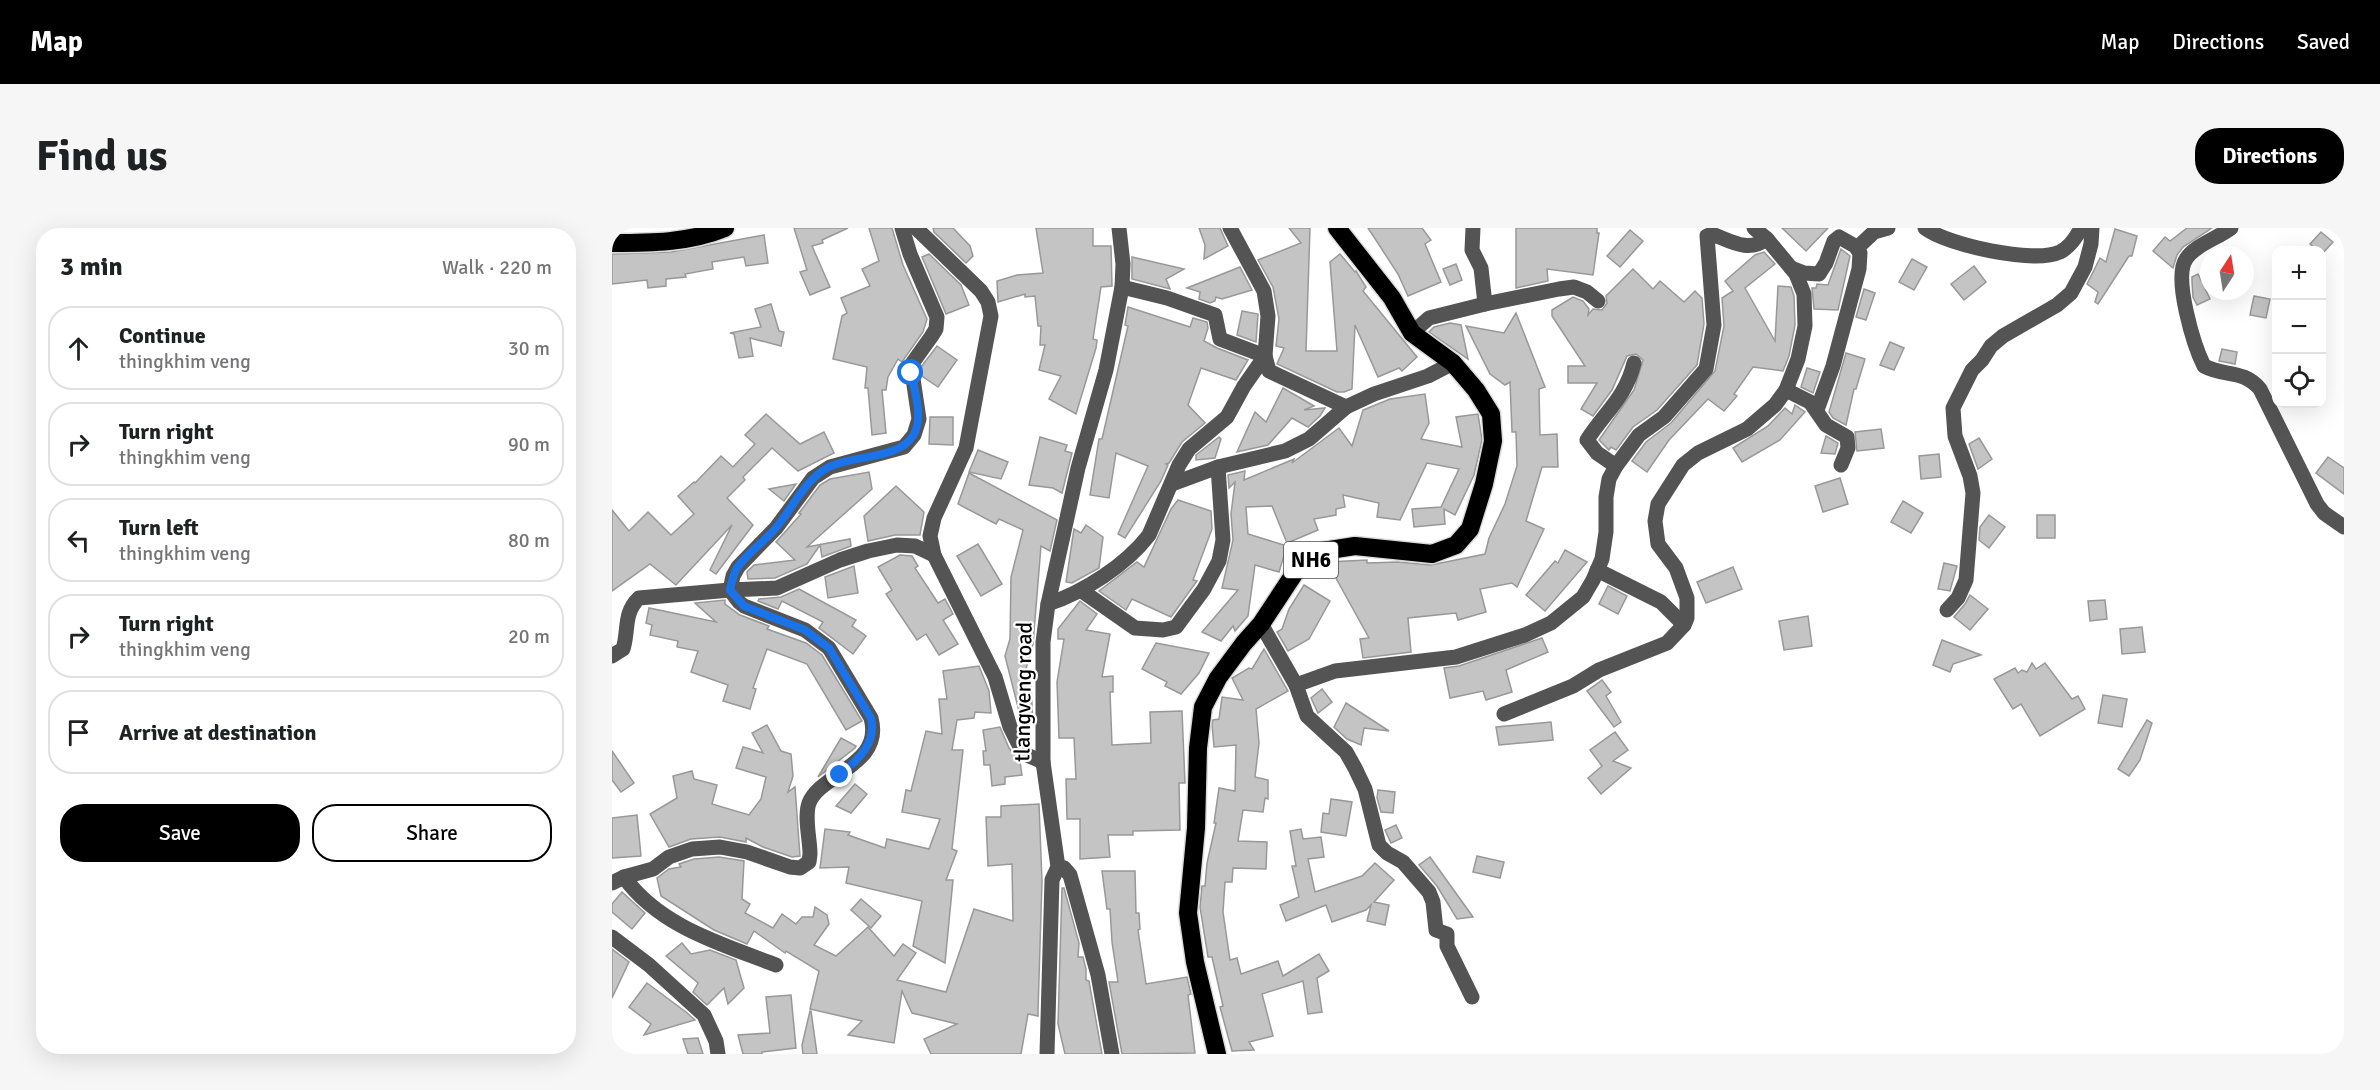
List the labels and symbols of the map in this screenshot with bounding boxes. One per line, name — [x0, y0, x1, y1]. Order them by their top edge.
north arrow — [2200, 246, 2254, 300]
route start — [897, 359, 923, 385]
road number: NH6 — [1284, 542, 1338, 578]
street label: tlangveng road — [1008, 622, 1038, 762]
route end — [826, 761, 852, 787]

